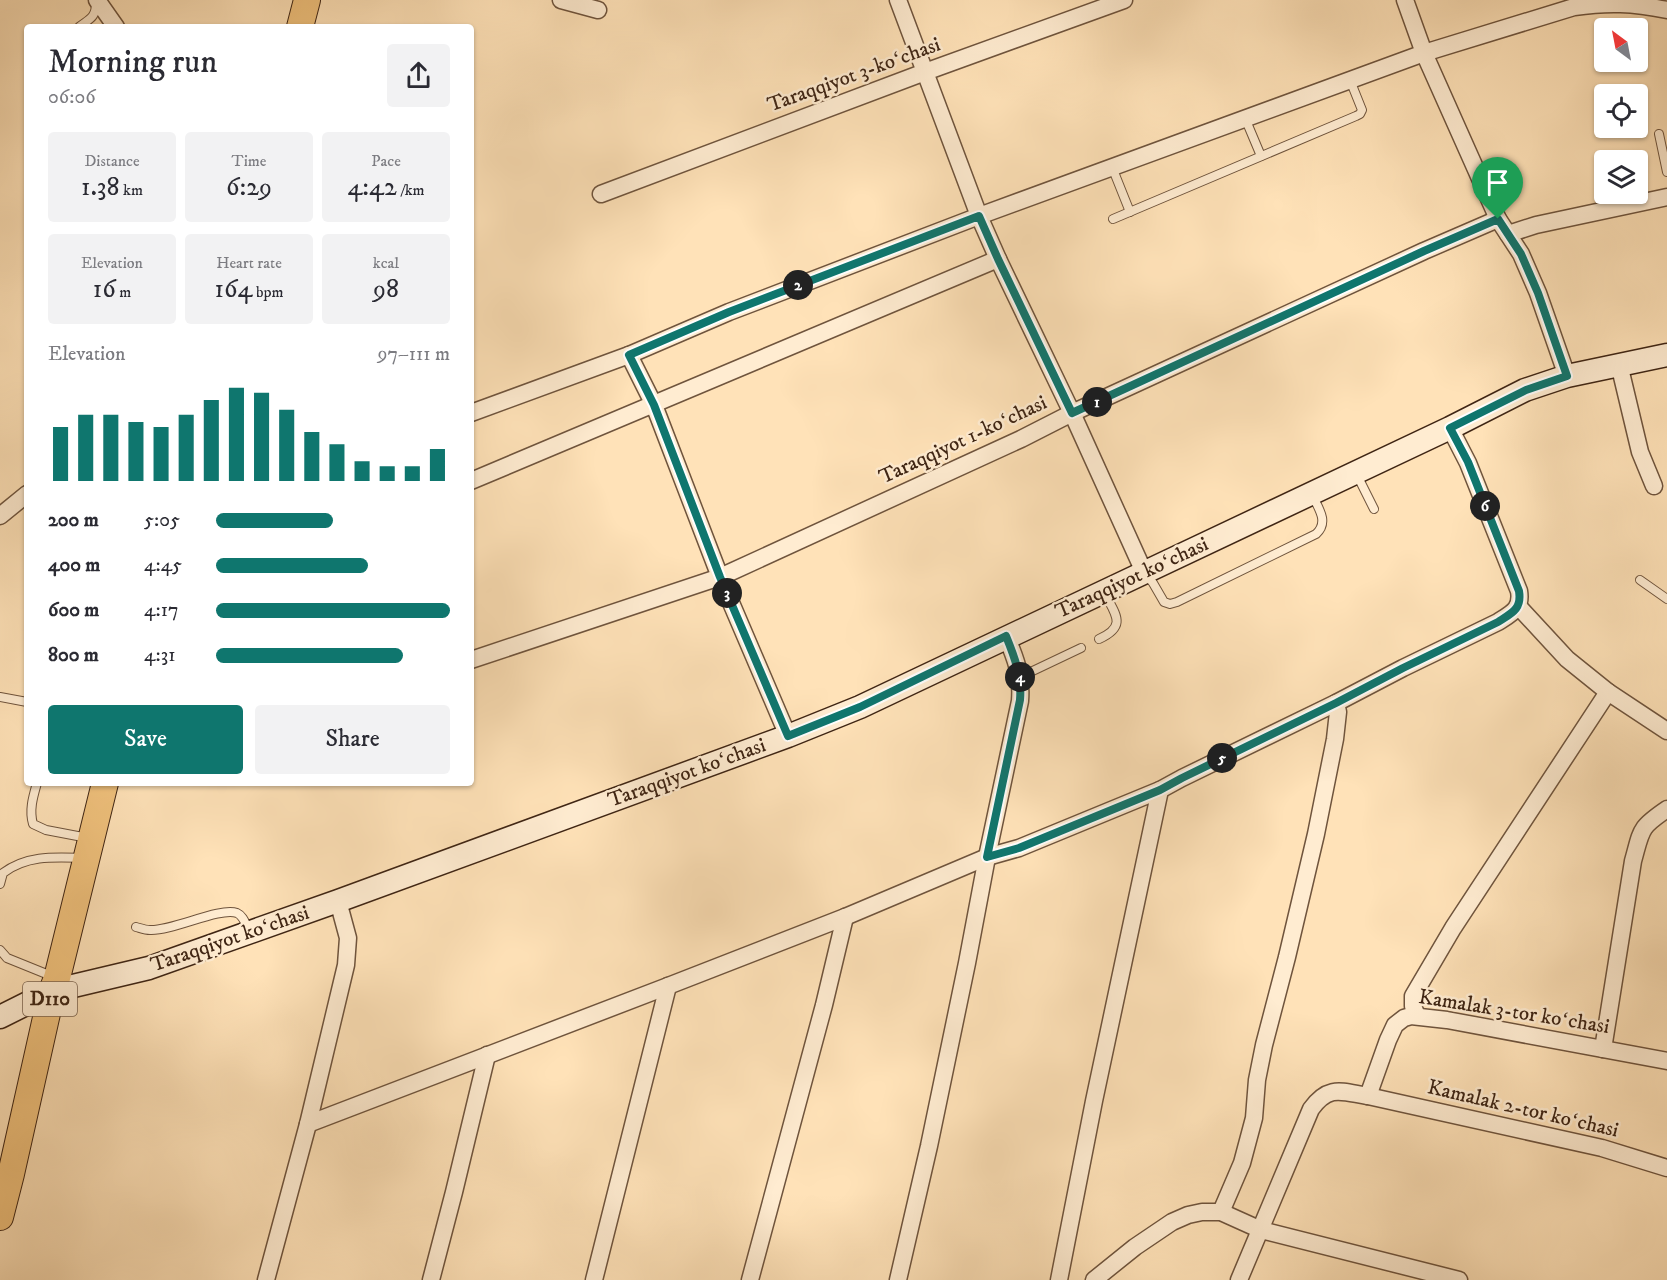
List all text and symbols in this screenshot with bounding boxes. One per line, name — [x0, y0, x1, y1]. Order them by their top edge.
north arrow — [1594, 18, 1648, 72]
map controls — [1594, 18, 1648, 204]
street label: Taraqqiyot 3-koʻchasi — [764, 32, 944, 118]
text: Morning run — [48, 42, 217, 83]
button: share — [387, 44, 450, 107]
button: locate — [1594, 84, 1648, 138]
text: 06:06 — [48, 85, 96, 110]
button: layers — [1594, 150, 1648, 204]
text: Distance — [84, 151, 140, 171]
text: Time — [232, 151, 266, 171]
text: Pace — [371, 151, 401, 171]
pin — [1472, 157, 1523, 219]
icon: arrive — [1481, 166, 1514, 199]
text: 1.38 — [81, 171, 120, 204]
text: 6:29 — [226, 171, 272, 204]
text: 4:42 — [347, 171, 397, 204]
text: km — [120, 180, 143, 200]
text: /km — [397, 180, 425, 200]
text: Elevation — [81, 253, 143, 273]
text: Heart rate — [216, 253, 282, 273]
text: kcal — [373, 253, 399, 273]
pin: 2 — [783, 270, 813, 300]
text: 16 — [93, 273, 116, 306]
text: 164 — [215, 273, 252, 306]
text: 98 — [373, 273, 399, 306]
text: 2 — [794, 275, 802, 295]
text: m — [116, 282, 131, 302]
text: bpm — [252, 282, 283, 302]
text: Elevation — [48, 342, 125, 367]
text: 97–111 m — [378, 342, 450, 367]
pin: 1 — [1082, 387, 1112, 417]
street label: Taraqqiyot 1-koʻchasi — [875, 390, 1051, 490]
text: 1 — [1094, 392, 1100, 412]
pin: 6 — [1470, 491, 1500, 521]
text: 6 — [1481, 496, 1489, 516]
text: 200 m — [48, 508, 99, 533]
text: 5:05 — [144, 508, 180, 533]
street label: Taraqqiyot koʻchasi — [1051, 531, 1213, 625]
text: 400 m — [48, 553, 100, 578]
text: 4:45 — [144, 553, 182, 578]
pin: 3 — [712, 578, 742, 608]
text: 3 — [724, 583, 730, 603]
text: 600 m — [48, 598, 99, 623]
text: 4:17 — [144, 598, 179, 623]
text: 800 m — [48, 643, 99, 668]
text: 4:31 — [144, 643, 176, 668]
pin: 4 — [1005, 662, 1035, 692]
text: 4 — [1015, 667, 1025, 687]
button: Save — [48, 705, 243, 774]
button: Share — [255, 705, 450, 774]
street label: Taraqqiyot koʻchasi — [605, 732, 769, 814]
pin: 5 — [1207, 743, 1237, 773]
text: 5 — [1218, 748, 1226, 768]
street label: Taraqqiyot koʻchasi — [147, 900, 313, 978]
road number: D110 — [23, 982, 77, 1016]
street label: Kamalak 3-tor koʻchasi — [1417, 984, 1611, 1040]
street label: Kamalak 2-tor koʻchasi — [1425, 1074, 1621, 1144]

